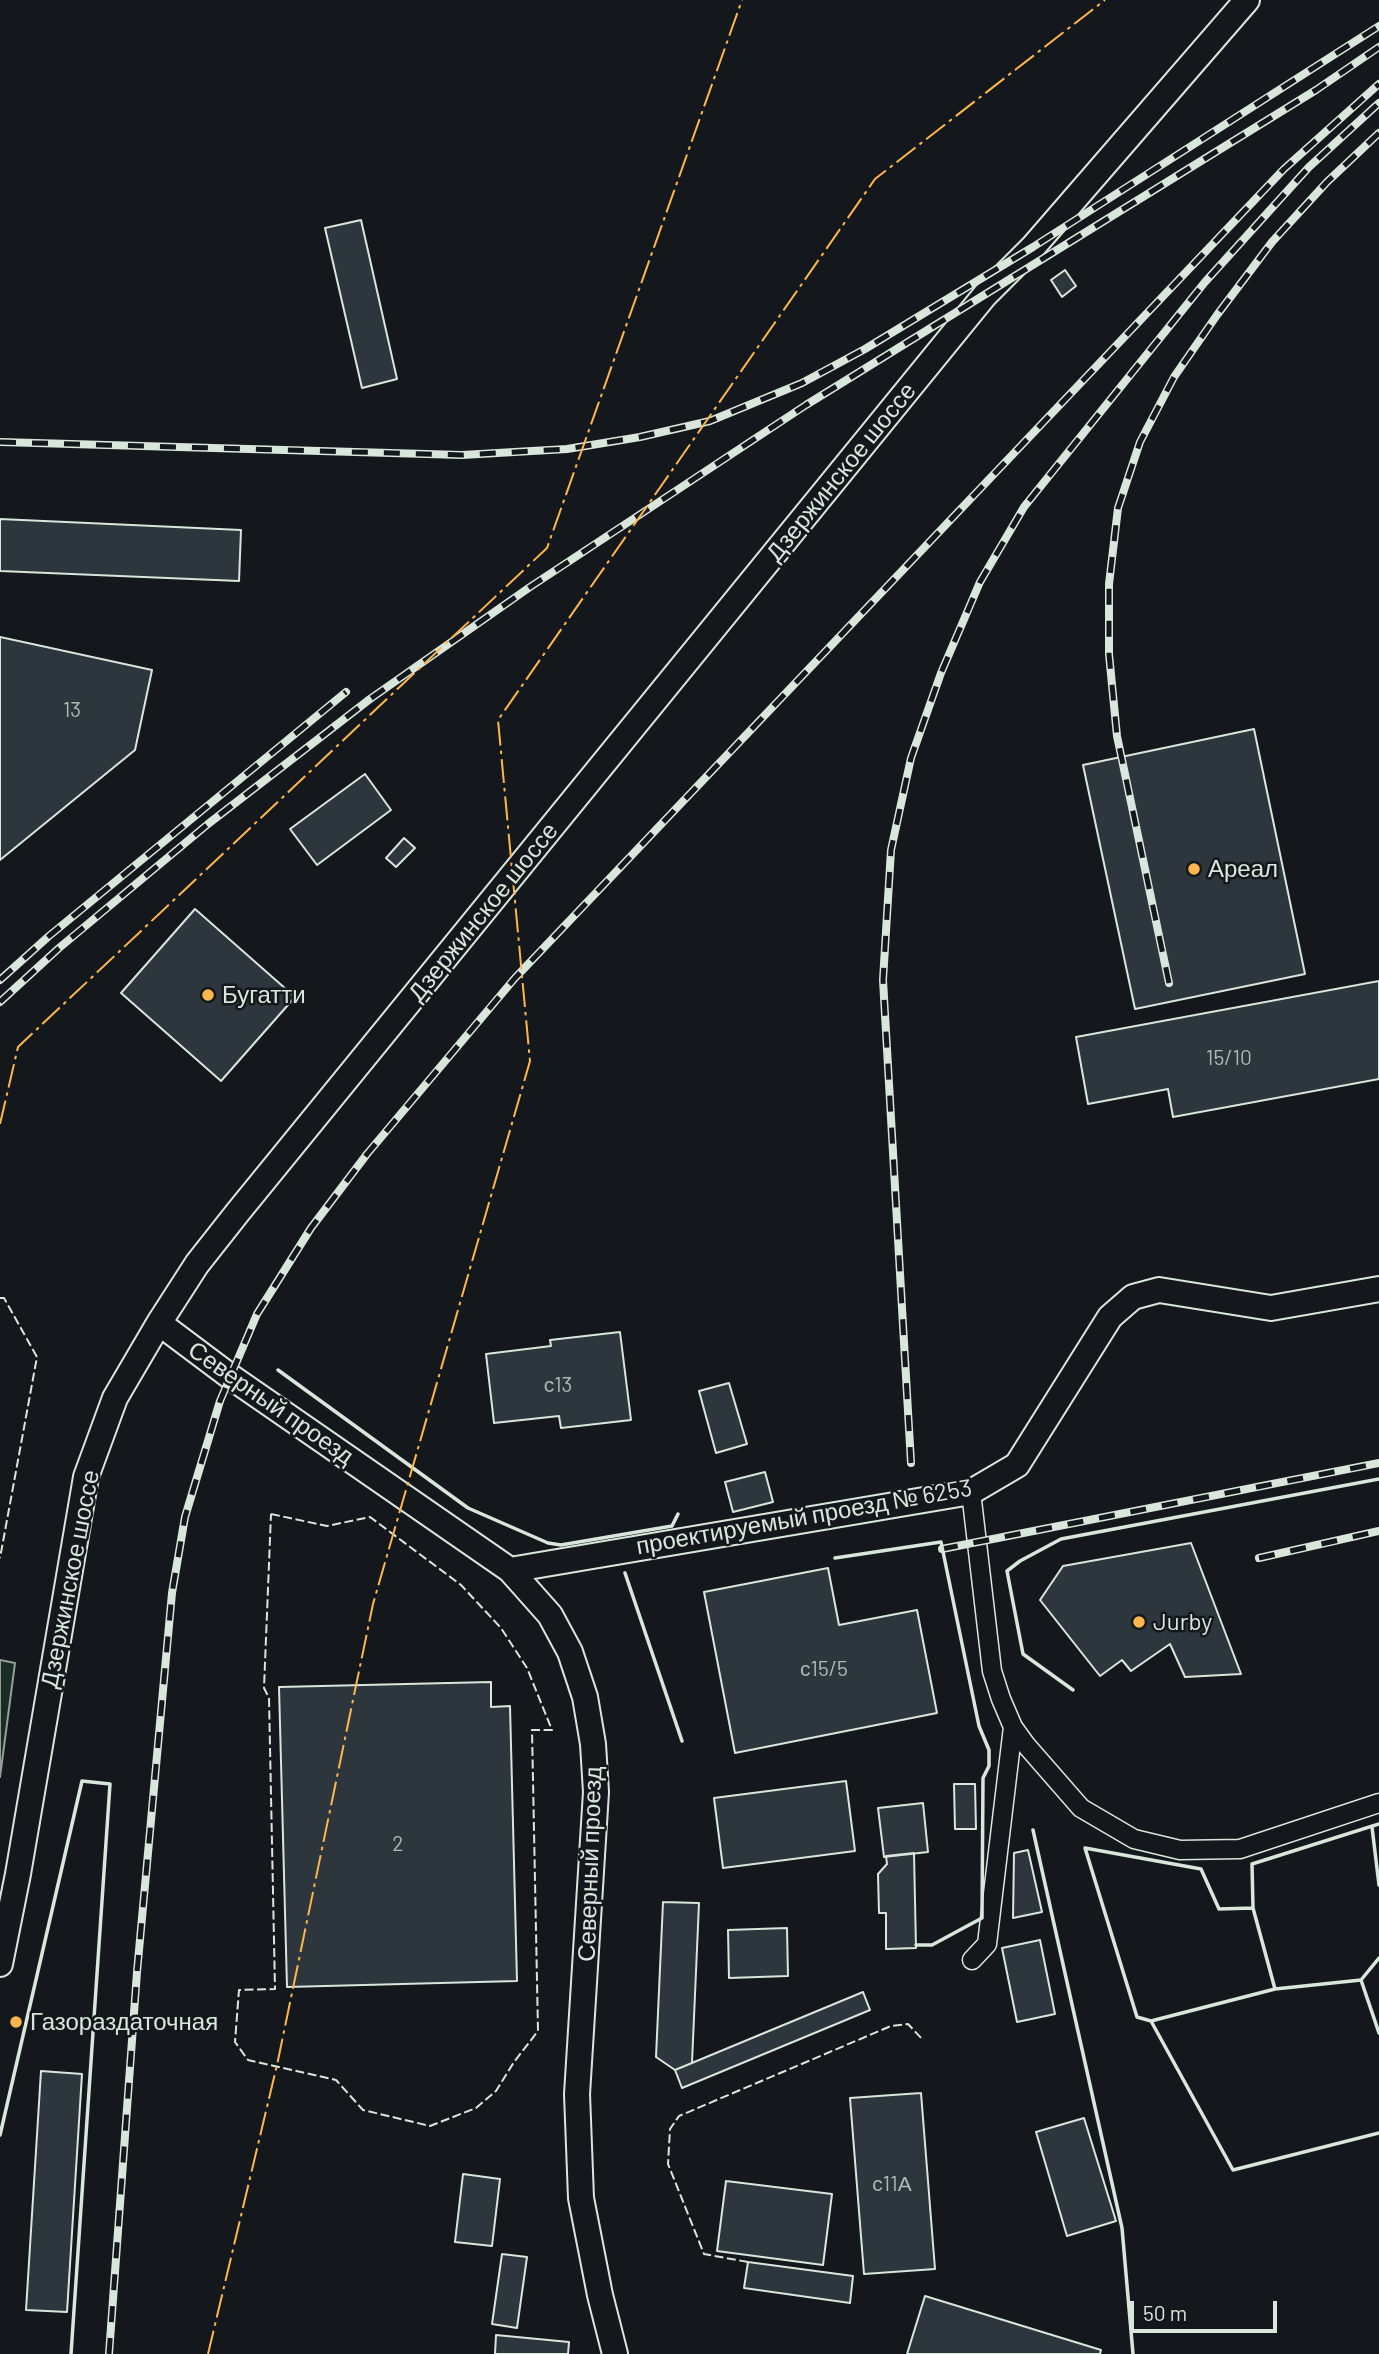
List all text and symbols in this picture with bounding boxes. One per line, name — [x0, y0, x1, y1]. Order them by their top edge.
street label: Дзержинское шоссе — [760, 377, 922, 567]
house number: 13 — [63, 697, 81, 723]
street label: Дзержинское шоссе — [402, 817, 564, 1007]
place label: Ареал — [1208, 855, 1278, 883]
marker: Ареал — [1186, 861, 1202, 877]
place label: Бугатти — [222, 981, 306, 1009]
marker: Бугатти — [200, 987, 216, 1003]
house number: 15/10 — [1206, 1045, 1252, 1071]
street label: Северный проезд — [183, 1335, 359, 1471]
house number: с13 — [544, 1372, 572, 1398]
street label: Дзержинское шоссе — [35, 1468, 105, 1690]
street label: проектируемый проезд № 6253 — [634, 1473, 974, 1561]
place label: Jurby — [1153, 1608, 1212, 1636]
marker: Jurby — [1131, 1614, 1147, 1630]
house number: с15/5 — [800, 1656, 848, 1682]
street label: Северный проезд — [572, 1766, 608, 1962]
house number: 2 — [392, 1831, 404, 1857]
place label: Газораздаточная — [30, 2008, 218, 2036]
marker: Газораздаточная — [8, 2014, 24, 2030]
house number: с11А — [872, 2171, 912, 2197]
scale bar — [1134, 2288, 1281, 2332]
text: 50 m — [1143, 2300, 1187, 2325]

